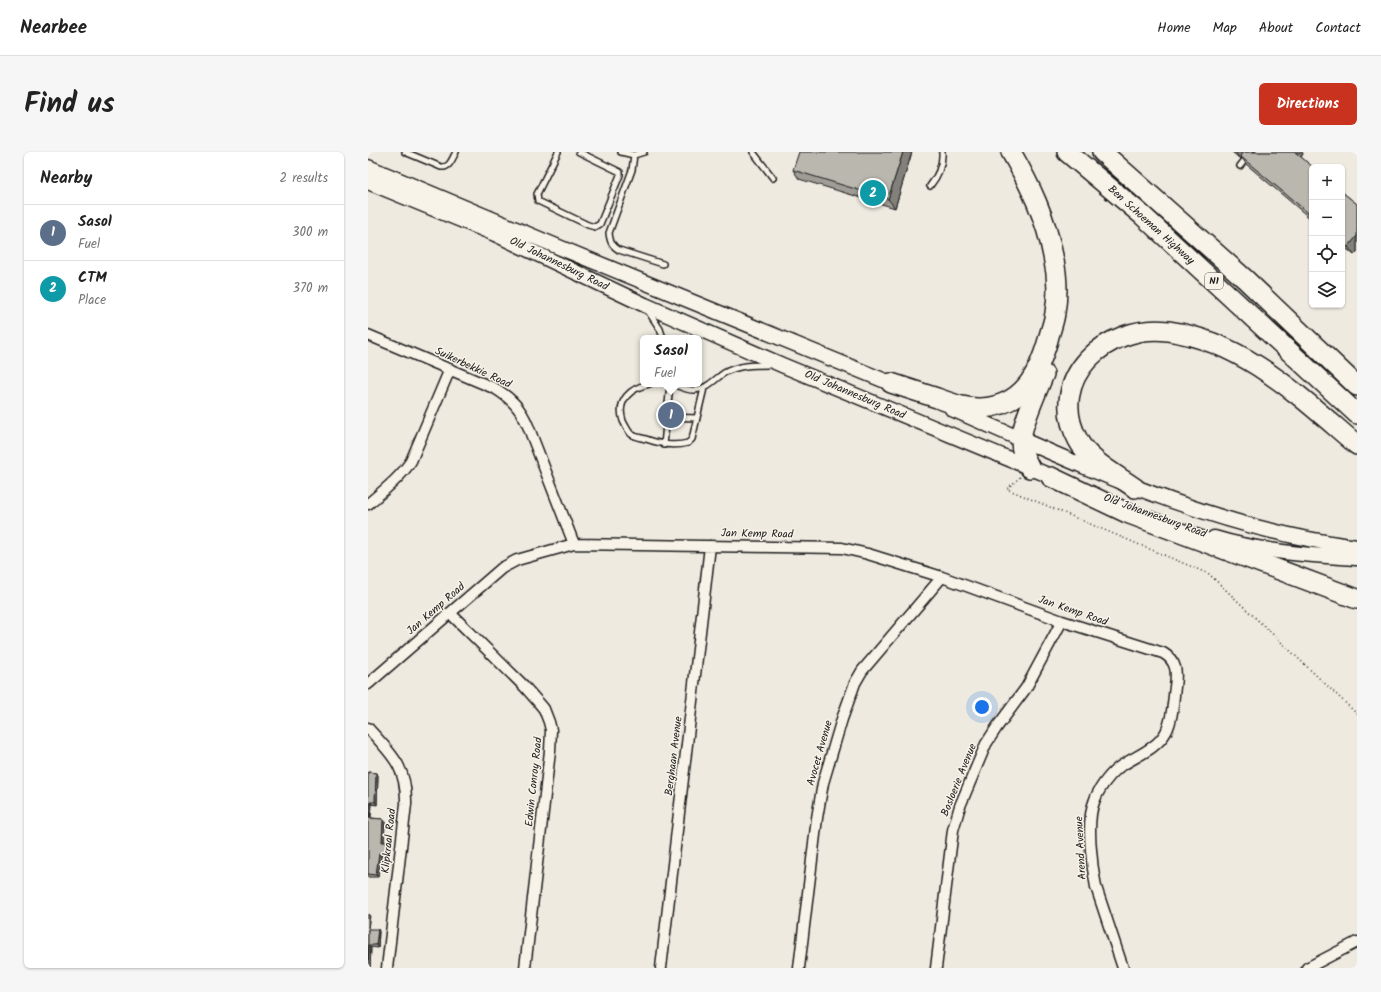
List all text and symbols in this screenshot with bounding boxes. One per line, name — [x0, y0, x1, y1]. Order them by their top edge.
text: Nearbee — [20, 13, 87, 43]
text: Home — [1157, 17, 1191, 39]
text: Map — [1213, 17, 1237, 39]
text: About — [1259, 17, 1293, 39]
text: Contact — [1315, 17, 1361, 39]
text: Find us — [24, 82, 115, 127]
button: Directions — [1259, 83, 1357, 125]
map controls — [1309, 164, 1345, 308]
button: + — [1309, 164, 1345, 200]
text: Nearby — [40, 165, 92, 192]
text: 2 results — [280, 168, 328, 189]
pin: 2 — [860, 178, 886, 208]
street label: Ben Schoeman Highway — [1103, 181, 1199, 270]
button: − — [1309, 200, 1345, 236]
text: Sasol — [78, 210, 112, 234]
text: 1 — [51, 222, 55, 243]
text: 300 m — [292, 222, 328, 243]
street label: Old Johannesburg Road — [506, 232, 612, 296]
text: Fuel — [78, 234, 100, 255]
button: locate — [1309, 236, 1345, 272]
text: CTM — [78, 266, 107, 290]
button: layers — [1309, 272, 1345, 308]
road number: N1 — [1205, 273, 1223, 289]
text: 2 — [49, 278, 57, 299]
text: 370 m — [293, 278, 328, 299]
text: Place — [78, 290, 106, 311]
popup — [640, 335, 702, 387]
text: Sasol — [654, 339, 688, 363]
street label: Suikerbekkie Road — [432, 342, 515, 394]
text: Fuel — [654, 363, 676, 384]
street label: Old Johannesburg Road — [802, 366, 909, 425]
pin: 1 — [658, 400, 684, 430]
street label: Old Johannesburg Road — [1101, 489, 1209, 543]
street label: Jan Kemp Road — [721, 524, 794, 544]
street label: Jan Kemp Road — [403, 578, 470, 640]
street label: Jan Kemp Road — [1036, 591, 1111, 631]
your location — [972, 697, 992, 717]
street label: Berghaan Avenue — [660, 715, 688, 797]
street label: Avocet Avenue — [802, 718, 838, 788]
street label: Edwin Conroy Road — [520, 736, 548, 828]
street label: Bosloerie Avenue — [936, 741, 982, 819]
street label: Klipkraal Road — [377, 807, 401, 874]
street label: Arend Avenue — [1070, 816, 1092, 880]

